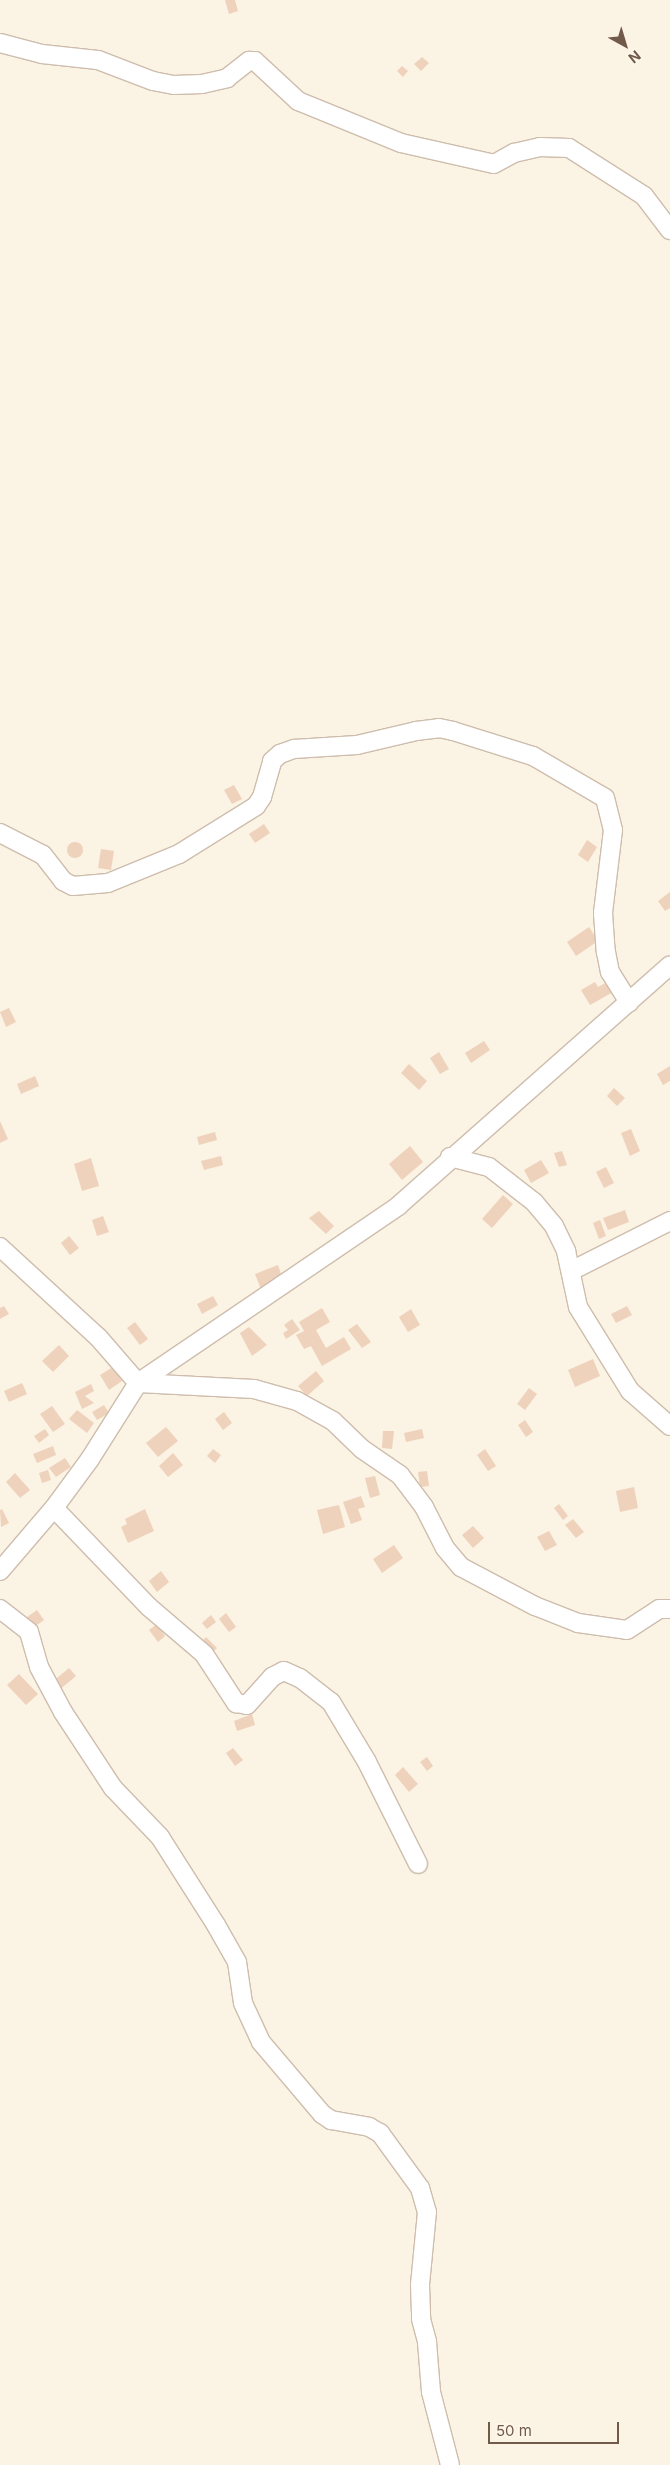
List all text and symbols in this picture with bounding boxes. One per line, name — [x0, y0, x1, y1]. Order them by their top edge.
north arrow — [600, 20, 650, 70]
text: N — [625, 47, 644, 67]
scale bar — [490, 2412, 621, 2444]
text: 50 m — [496, 2421, 532, 2440]

